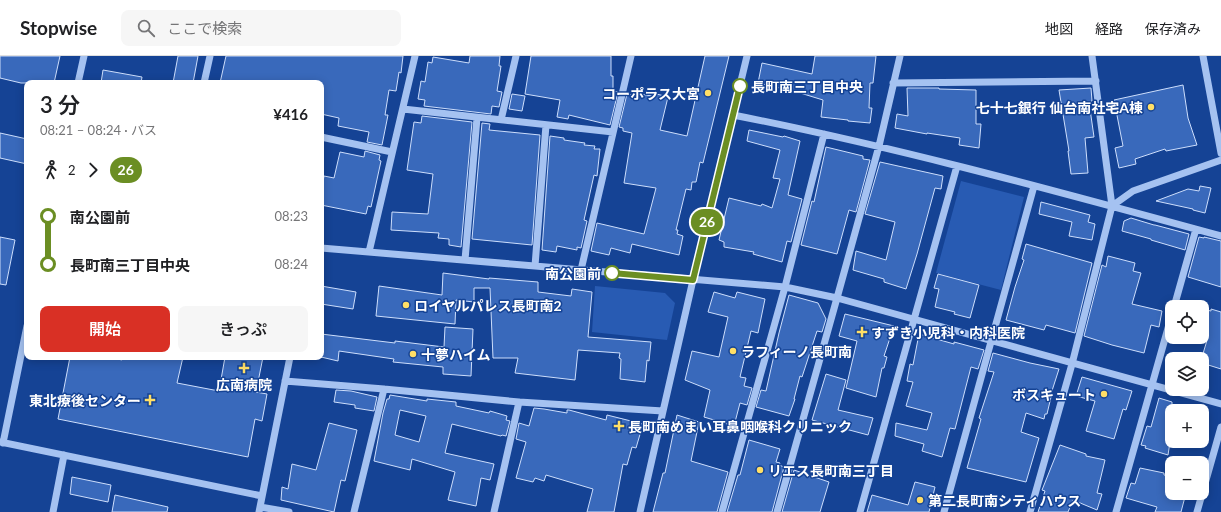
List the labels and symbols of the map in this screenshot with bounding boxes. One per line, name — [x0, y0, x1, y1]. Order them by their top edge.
marker: 長町南三丁目中央 — [732, 78, 748, 94]
place label: 長町南三丁目中央 — [751, 78, 863, 95]
place label: コーポラス大宮 — [602, 85, 700, 102]
marker: コーポラス大宮 — [703, 88, 713, 98]
place label: 七十七銀行 仙台南社宅A棟 — [976, 99, 1143, 116]
marker: 七十七銀行 仙台南社宅A棟 — [1146, 102, 1156, 112]
line badge: 26 — [689, 209, 725, 235]
place label: 南公園前 — [545, 265, 601, 282]
marker: 南公園前 — [604, 265, 620, 281]
place label: ロイヤルパレス長町南2 — [414, 297, 562, 314]
marker: ロイヤルパレス長町南2 — [401, 300, 411, 310]
place label: すずき小児科・内科医院 — [871, 324, 1025, 341]
marker: すずき小児科・内科医院 — [856, 326, 868, 338]
place label: ラフィーノ長町南 — [741, 343, 852, 360]
place label: 十夢ハイム — [421, 346, 490, 363]
marker: ラフィーノ長町南 — [728, 346, 738, 356]
marker: 十夢ハイム — [408, 349, 418, 359]
marker: 広南病院 — [238, 362, 250, 374]
place label: 広南病院 — [216, 376, 272, 393]
place label: ボスキュート — [1012, 386, 1096, 403]
marker: ボスキュート — [1099, 389, 1109, 399]
place label: 東北療後センター — [29, 392, 141, 409]
marker: 東北療後センター — [144, 394, 156, 406]
place label: 長町南めまい耳鼻咽喉科クリニック — [628, 418, 852, 435]
marker: 長町南めまい耳鼻咽喉科クリニック — [613, 420, 625, 432]
place label: リエス長町南三丁目 — [768, 462, 894, 479]
marker: リエス長町南三丁目 — [755, 465, 765, 475]
place label: 第二長町南シティハウス — [928, 492, 1081, 509]
marker: 第二長町南シティハウス — [915, 495, 925, 505]

